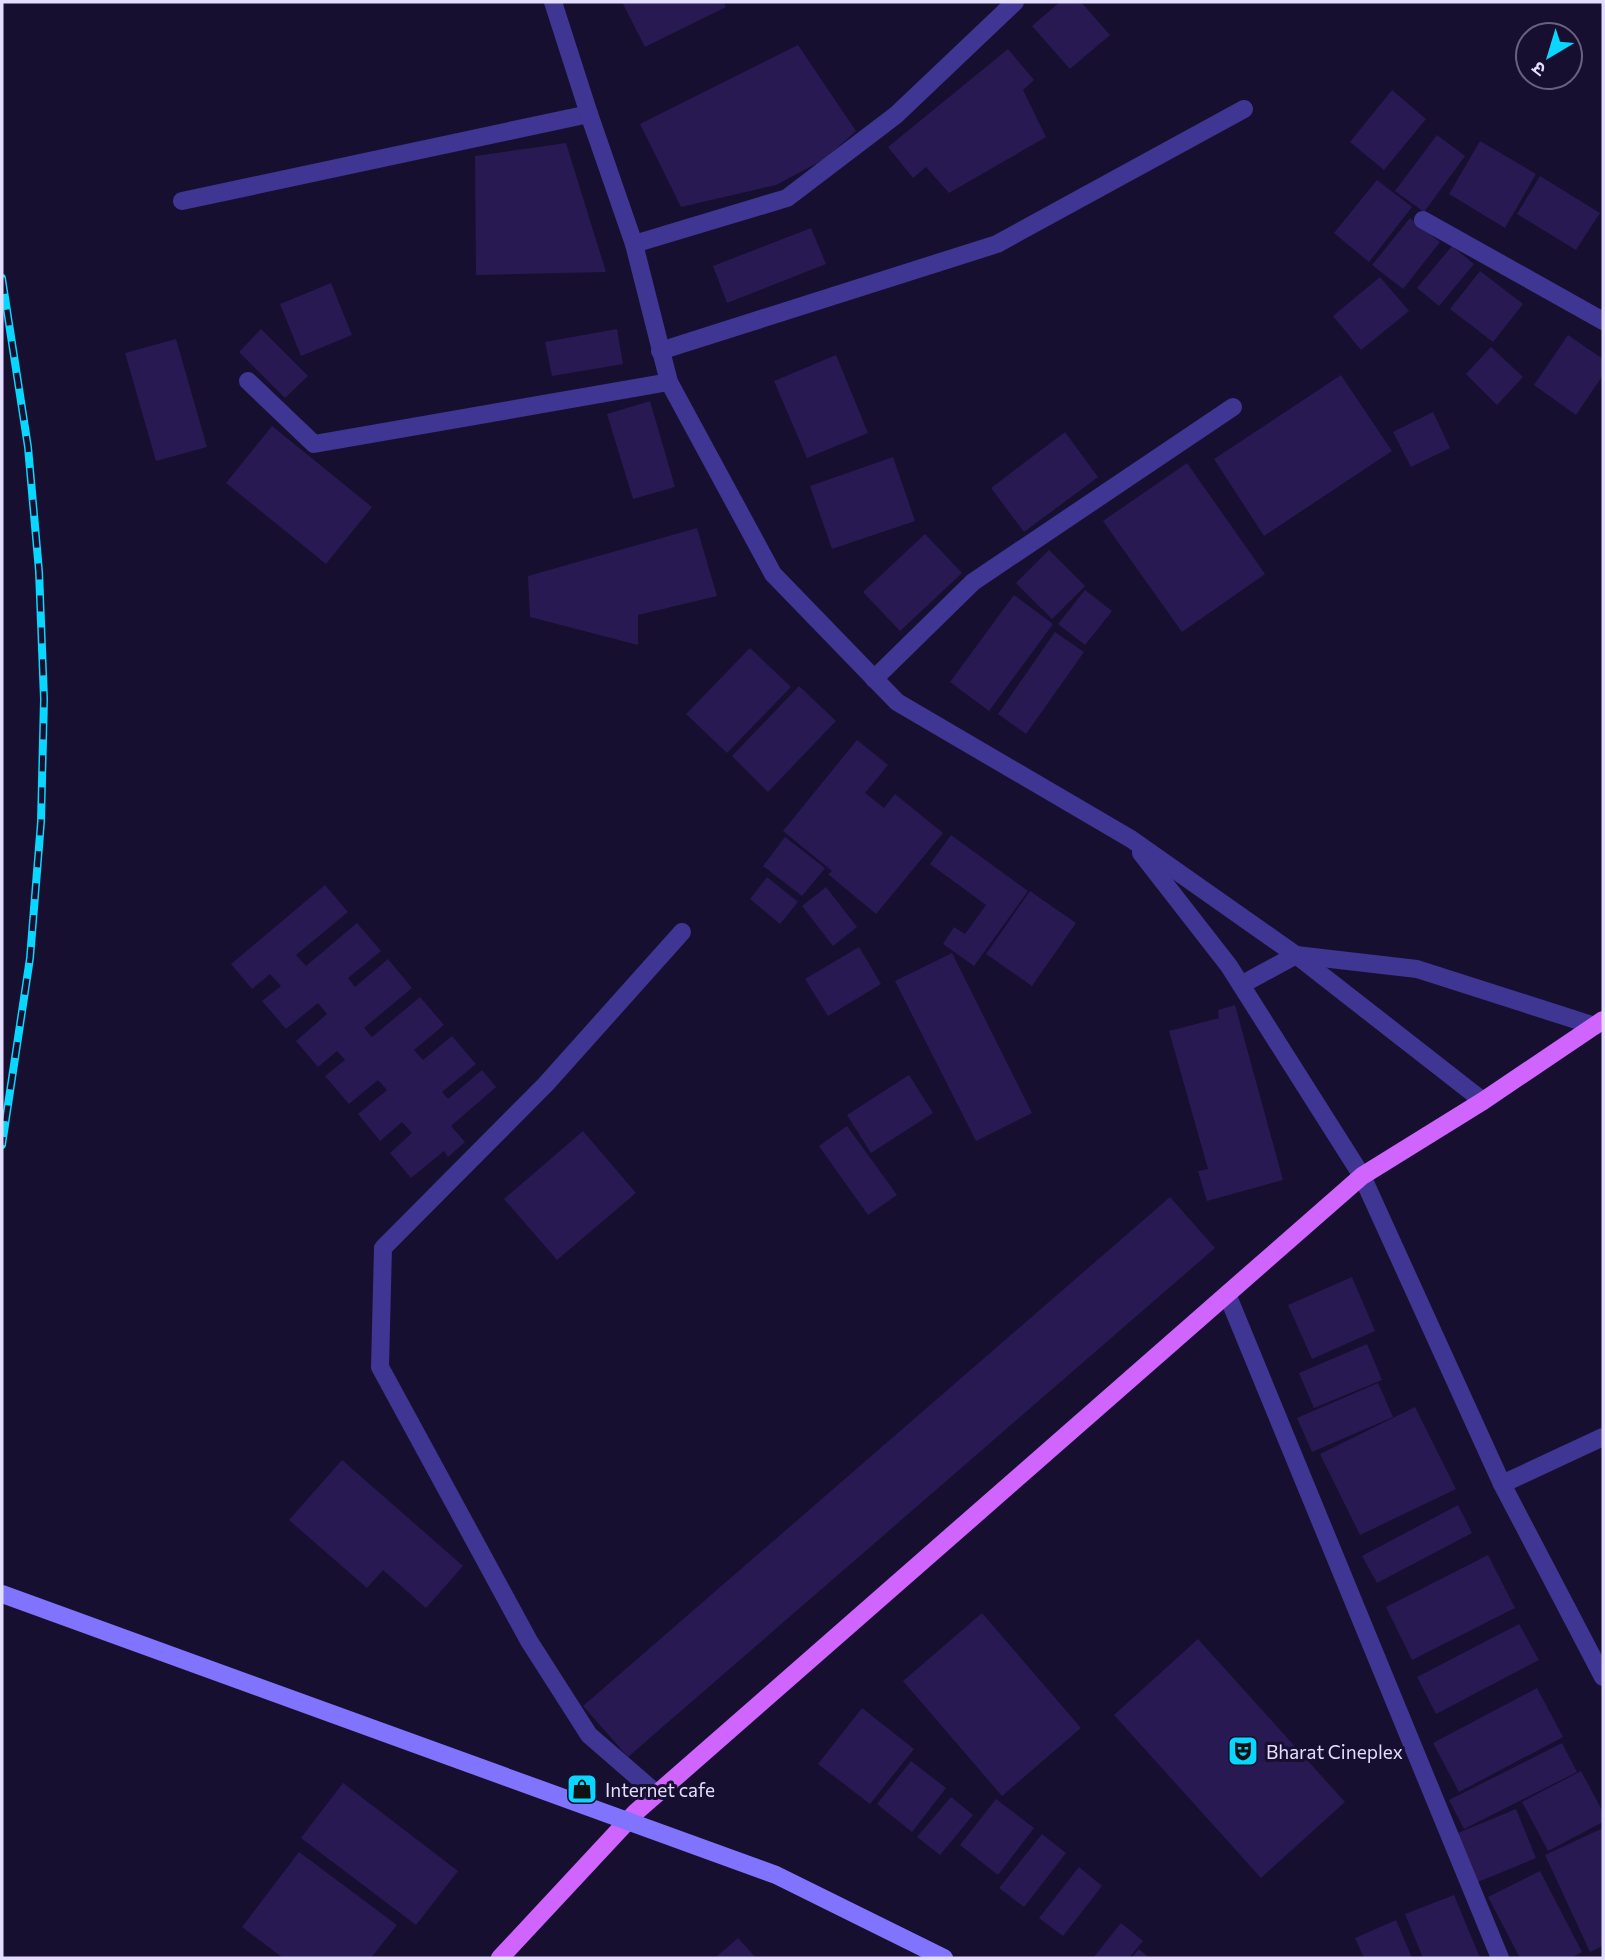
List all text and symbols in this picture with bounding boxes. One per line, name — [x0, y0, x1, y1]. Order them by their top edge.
north arrow — [1514, 21, 1584, 91]
text: उ — [1526, 57, 1550, 82]
theatre icon: Bharat Cineplex — [1226, 1734, 1260, 1768]
place label: Bharat Cineplex — [1266, 1740, 1403, 1763]
shop icon: Internet cafe — [565, 1772, 599, 1806]
place label: Internet cafe — [605, 1778, 715, 1801]

